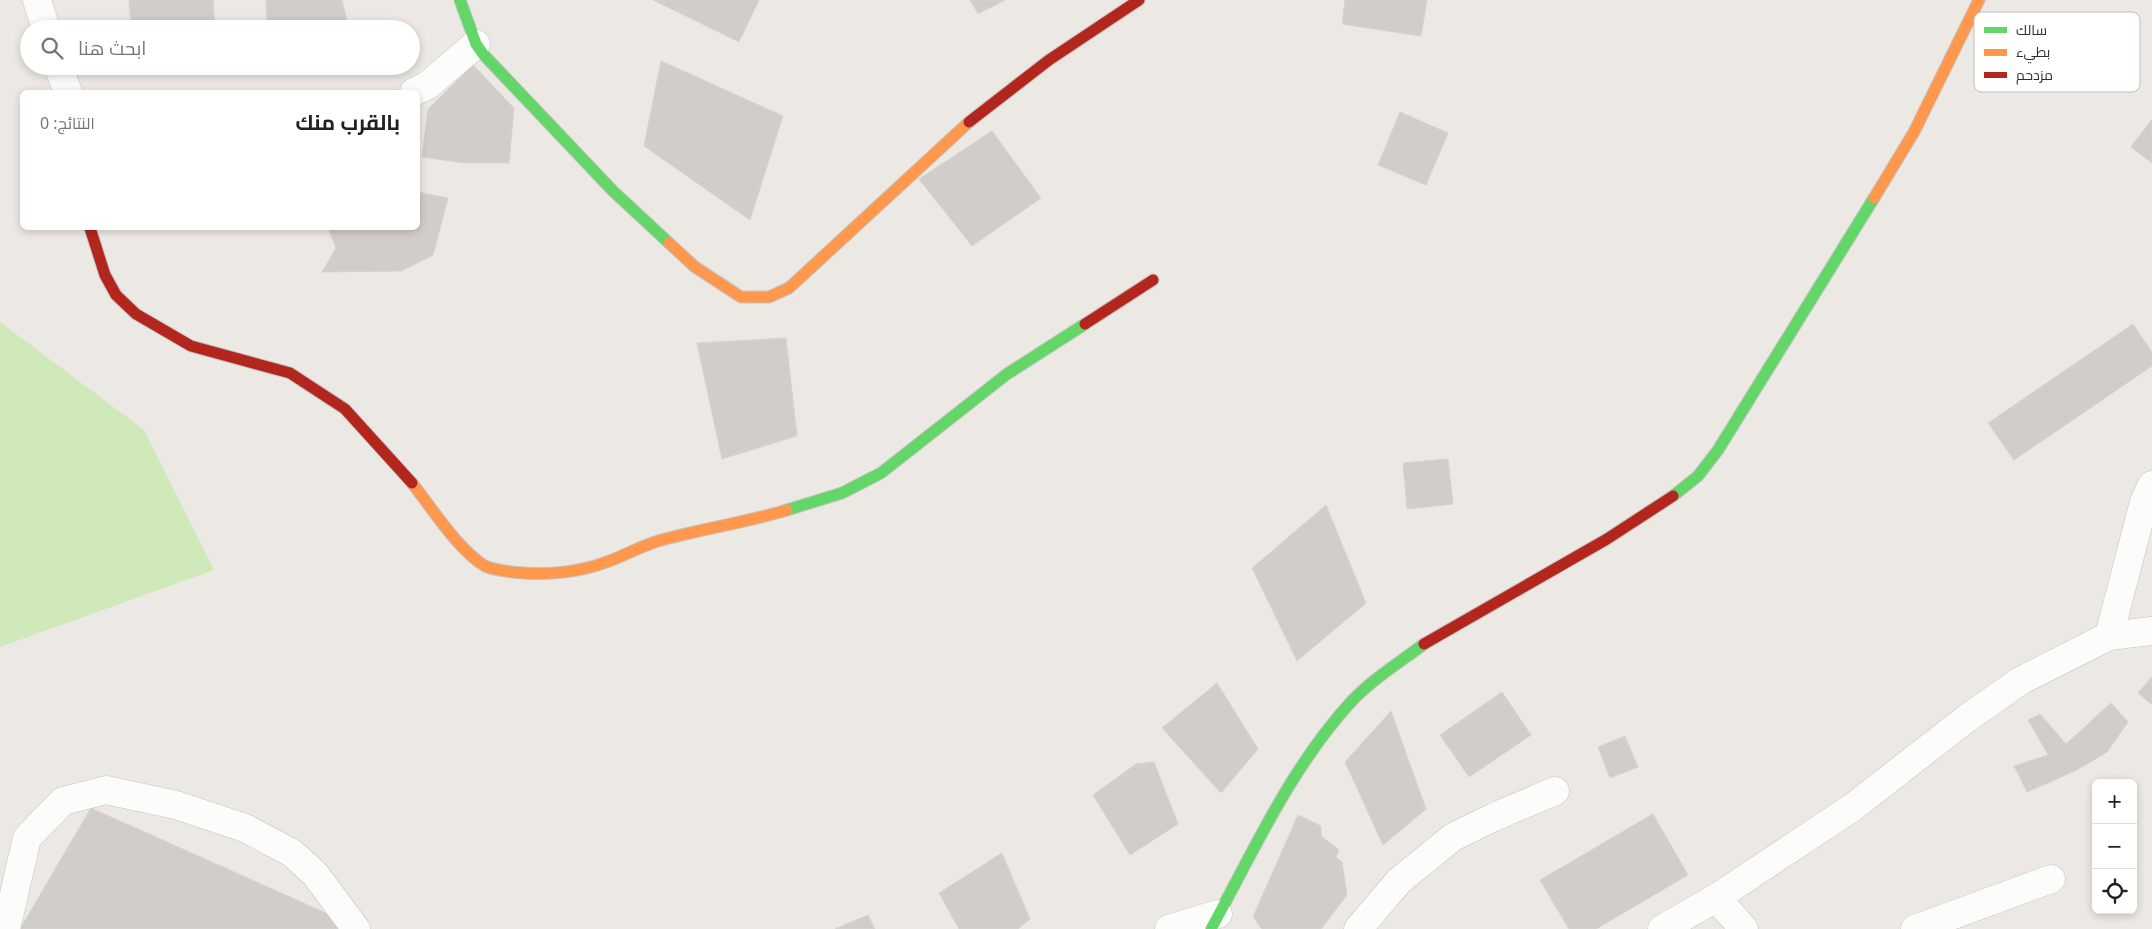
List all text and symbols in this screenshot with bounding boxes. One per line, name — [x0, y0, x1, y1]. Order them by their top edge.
legend — [1974, 12, 2140, 92]
search box — [20, 20, 420, 75]
text: سالك — [2016, 20, 2047, 39]
icon: search — [38, 34, 66, 62]
text: ابحث هنا — [78, 35, 146, 61]
text: بطيء — [2016, 42, 2050, 64]
text: مزدحم — [2016, 65, 2053, 85]
text: بالقرب منك — [295, 108, 400, 136]
text: النتائج: 0 — [40, 112, 95, 134]
map controls — [2092, 779, 2137, 914]
button: + — [2092, 779, 2137, 824]
button: − — [2092, 824, 2137, 869]
button: locate — [2092, 869, 2137, 914]

